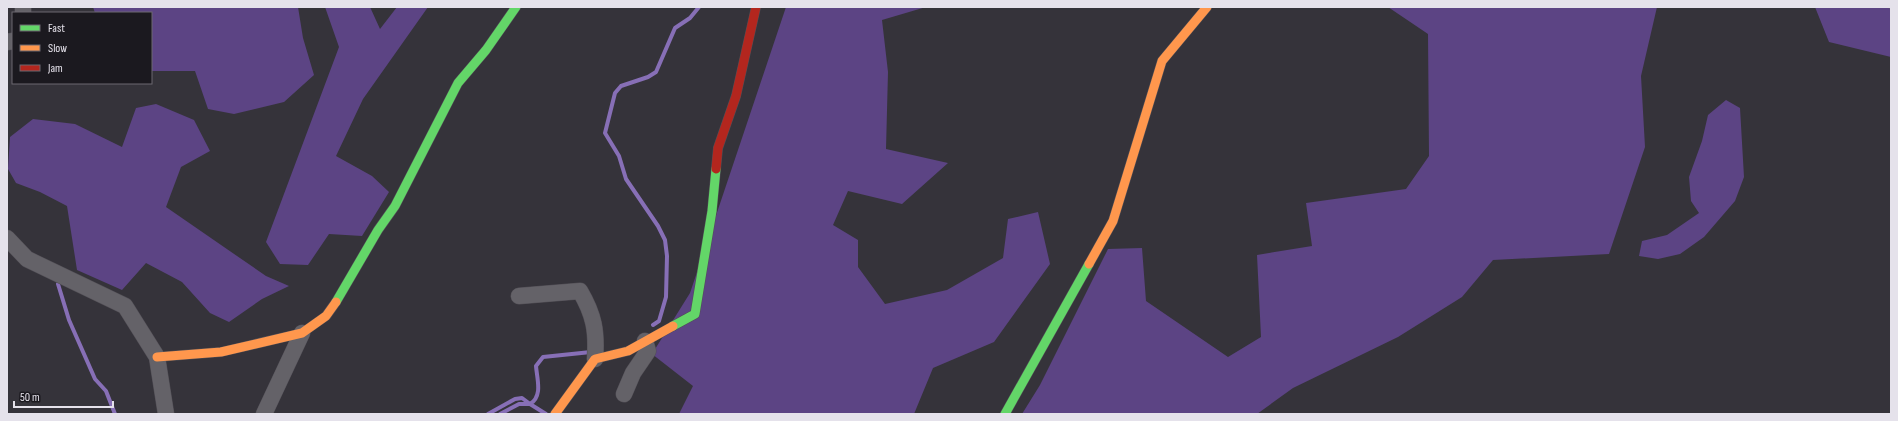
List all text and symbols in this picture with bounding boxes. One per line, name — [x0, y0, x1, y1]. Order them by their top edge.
legend — [12, 12, 152, 84]
text: Fast — [48, 21, 65, 36]
text: Slow — [48, 41, 67, 56]
text: Jam — [47, 61, 63, 76]
scale bar — [14, 383, 113, 409]
text: 50 m — [20, 390, 40, 405]

